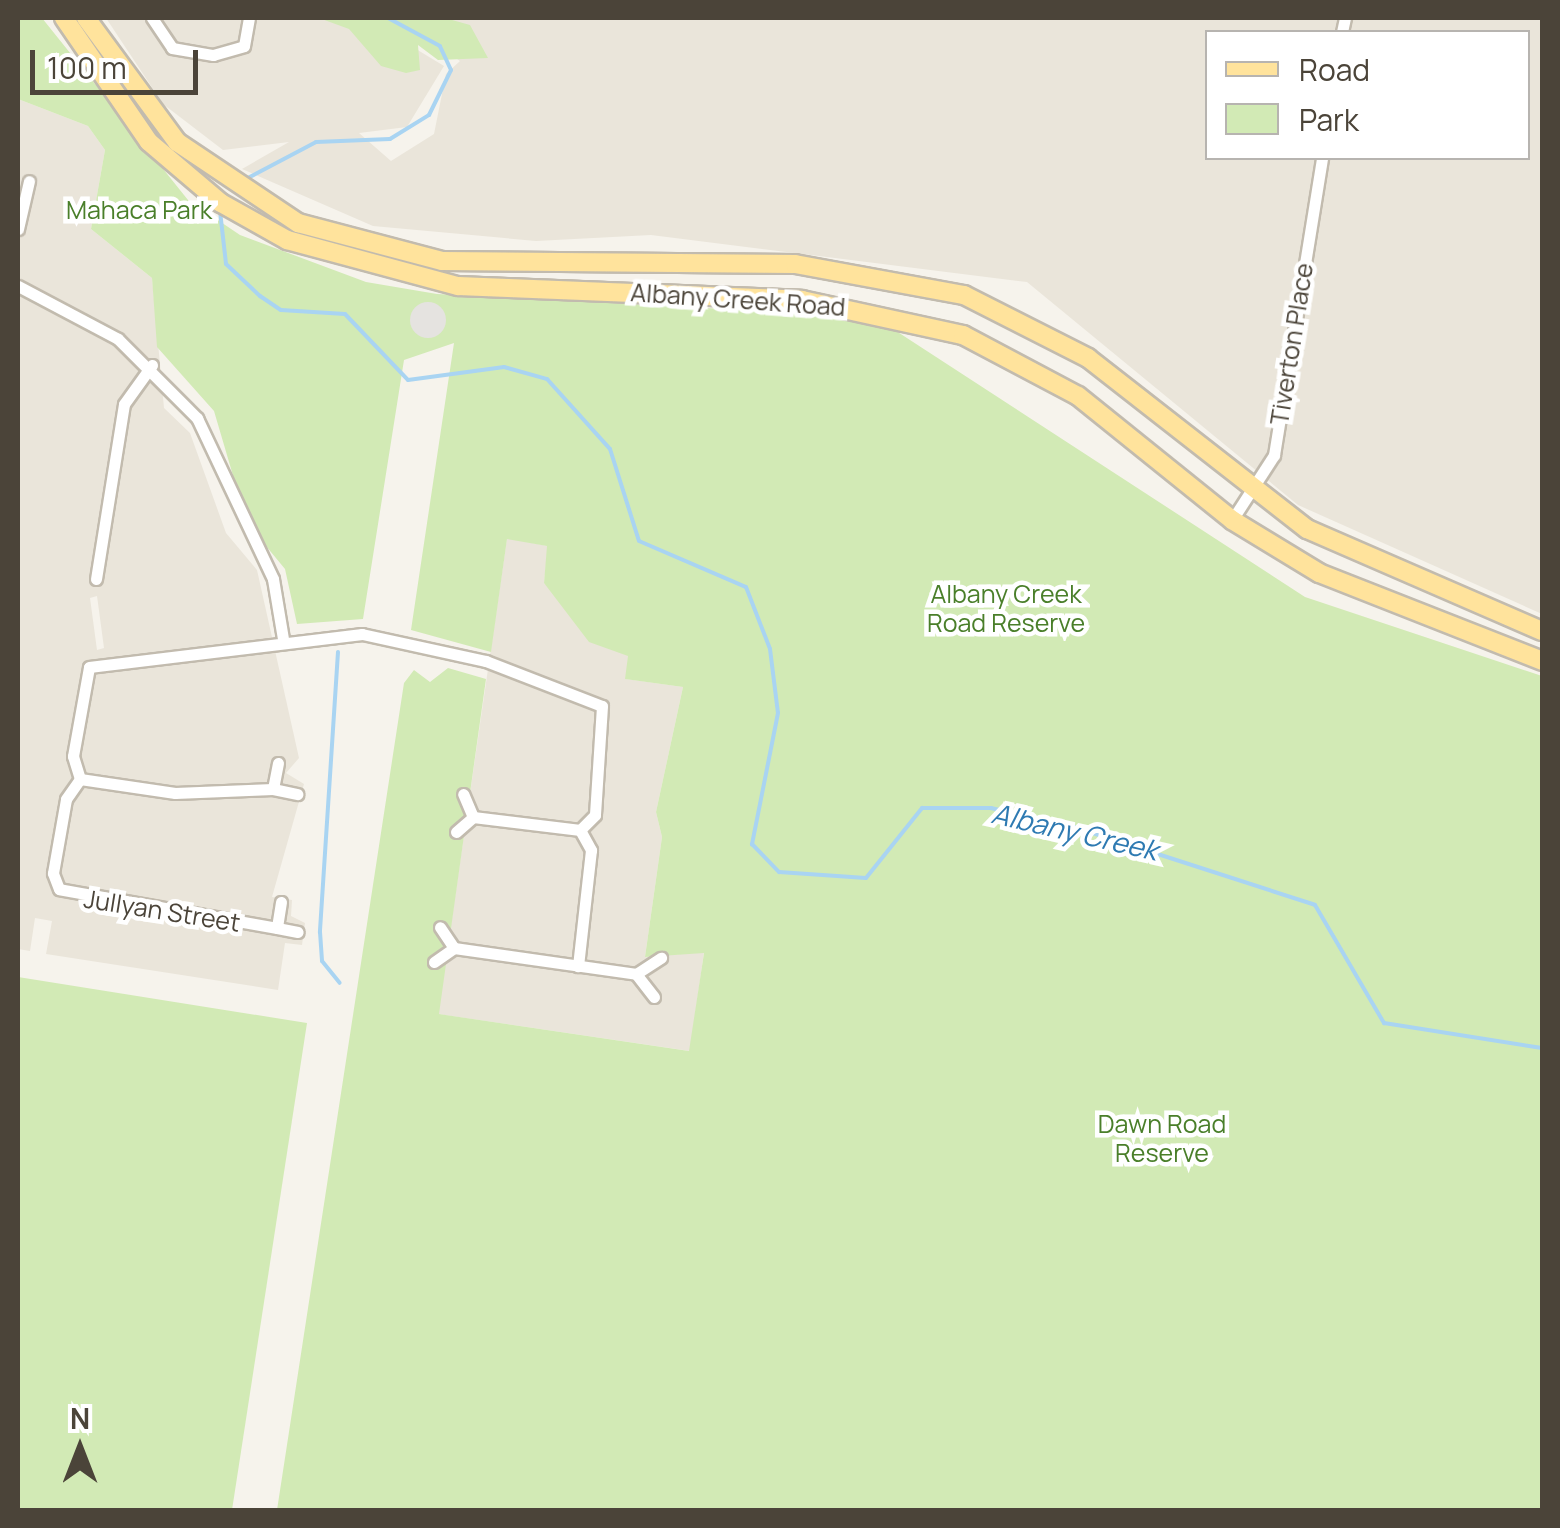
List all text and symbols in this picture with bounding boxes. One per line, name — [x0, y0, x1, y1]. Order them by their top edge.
scale bar — [35, 30, 202, 92]
legend — [1205, 30, 1530, 160]
text: 100 m — [47, 47, 127, 88]
text: Road — [1299, 49, 1370, 90]
text: Park — [1299, 99, 1359, 140]
park label: Mahaca Park — [66, 195, 212, 225]
street label: Tiverton Place — [1264, 261, 1320, 427]
street label: Albany Creek Road — [630, 278, 846, 322]
park label: Albany Creek Road Reserve — [927, 580, 1085, 639]
water label: Albany Creek — [989, 796, 1161, 866]
street label: Jullyan Street — [82, 884, 242, 938]
park label: Dawn Road Reserve — [1098, 1110, 1226, 1169]
north arrow — [30, 1398, 130, 1498]
text: N — [70, 1399, 90, 1437]

